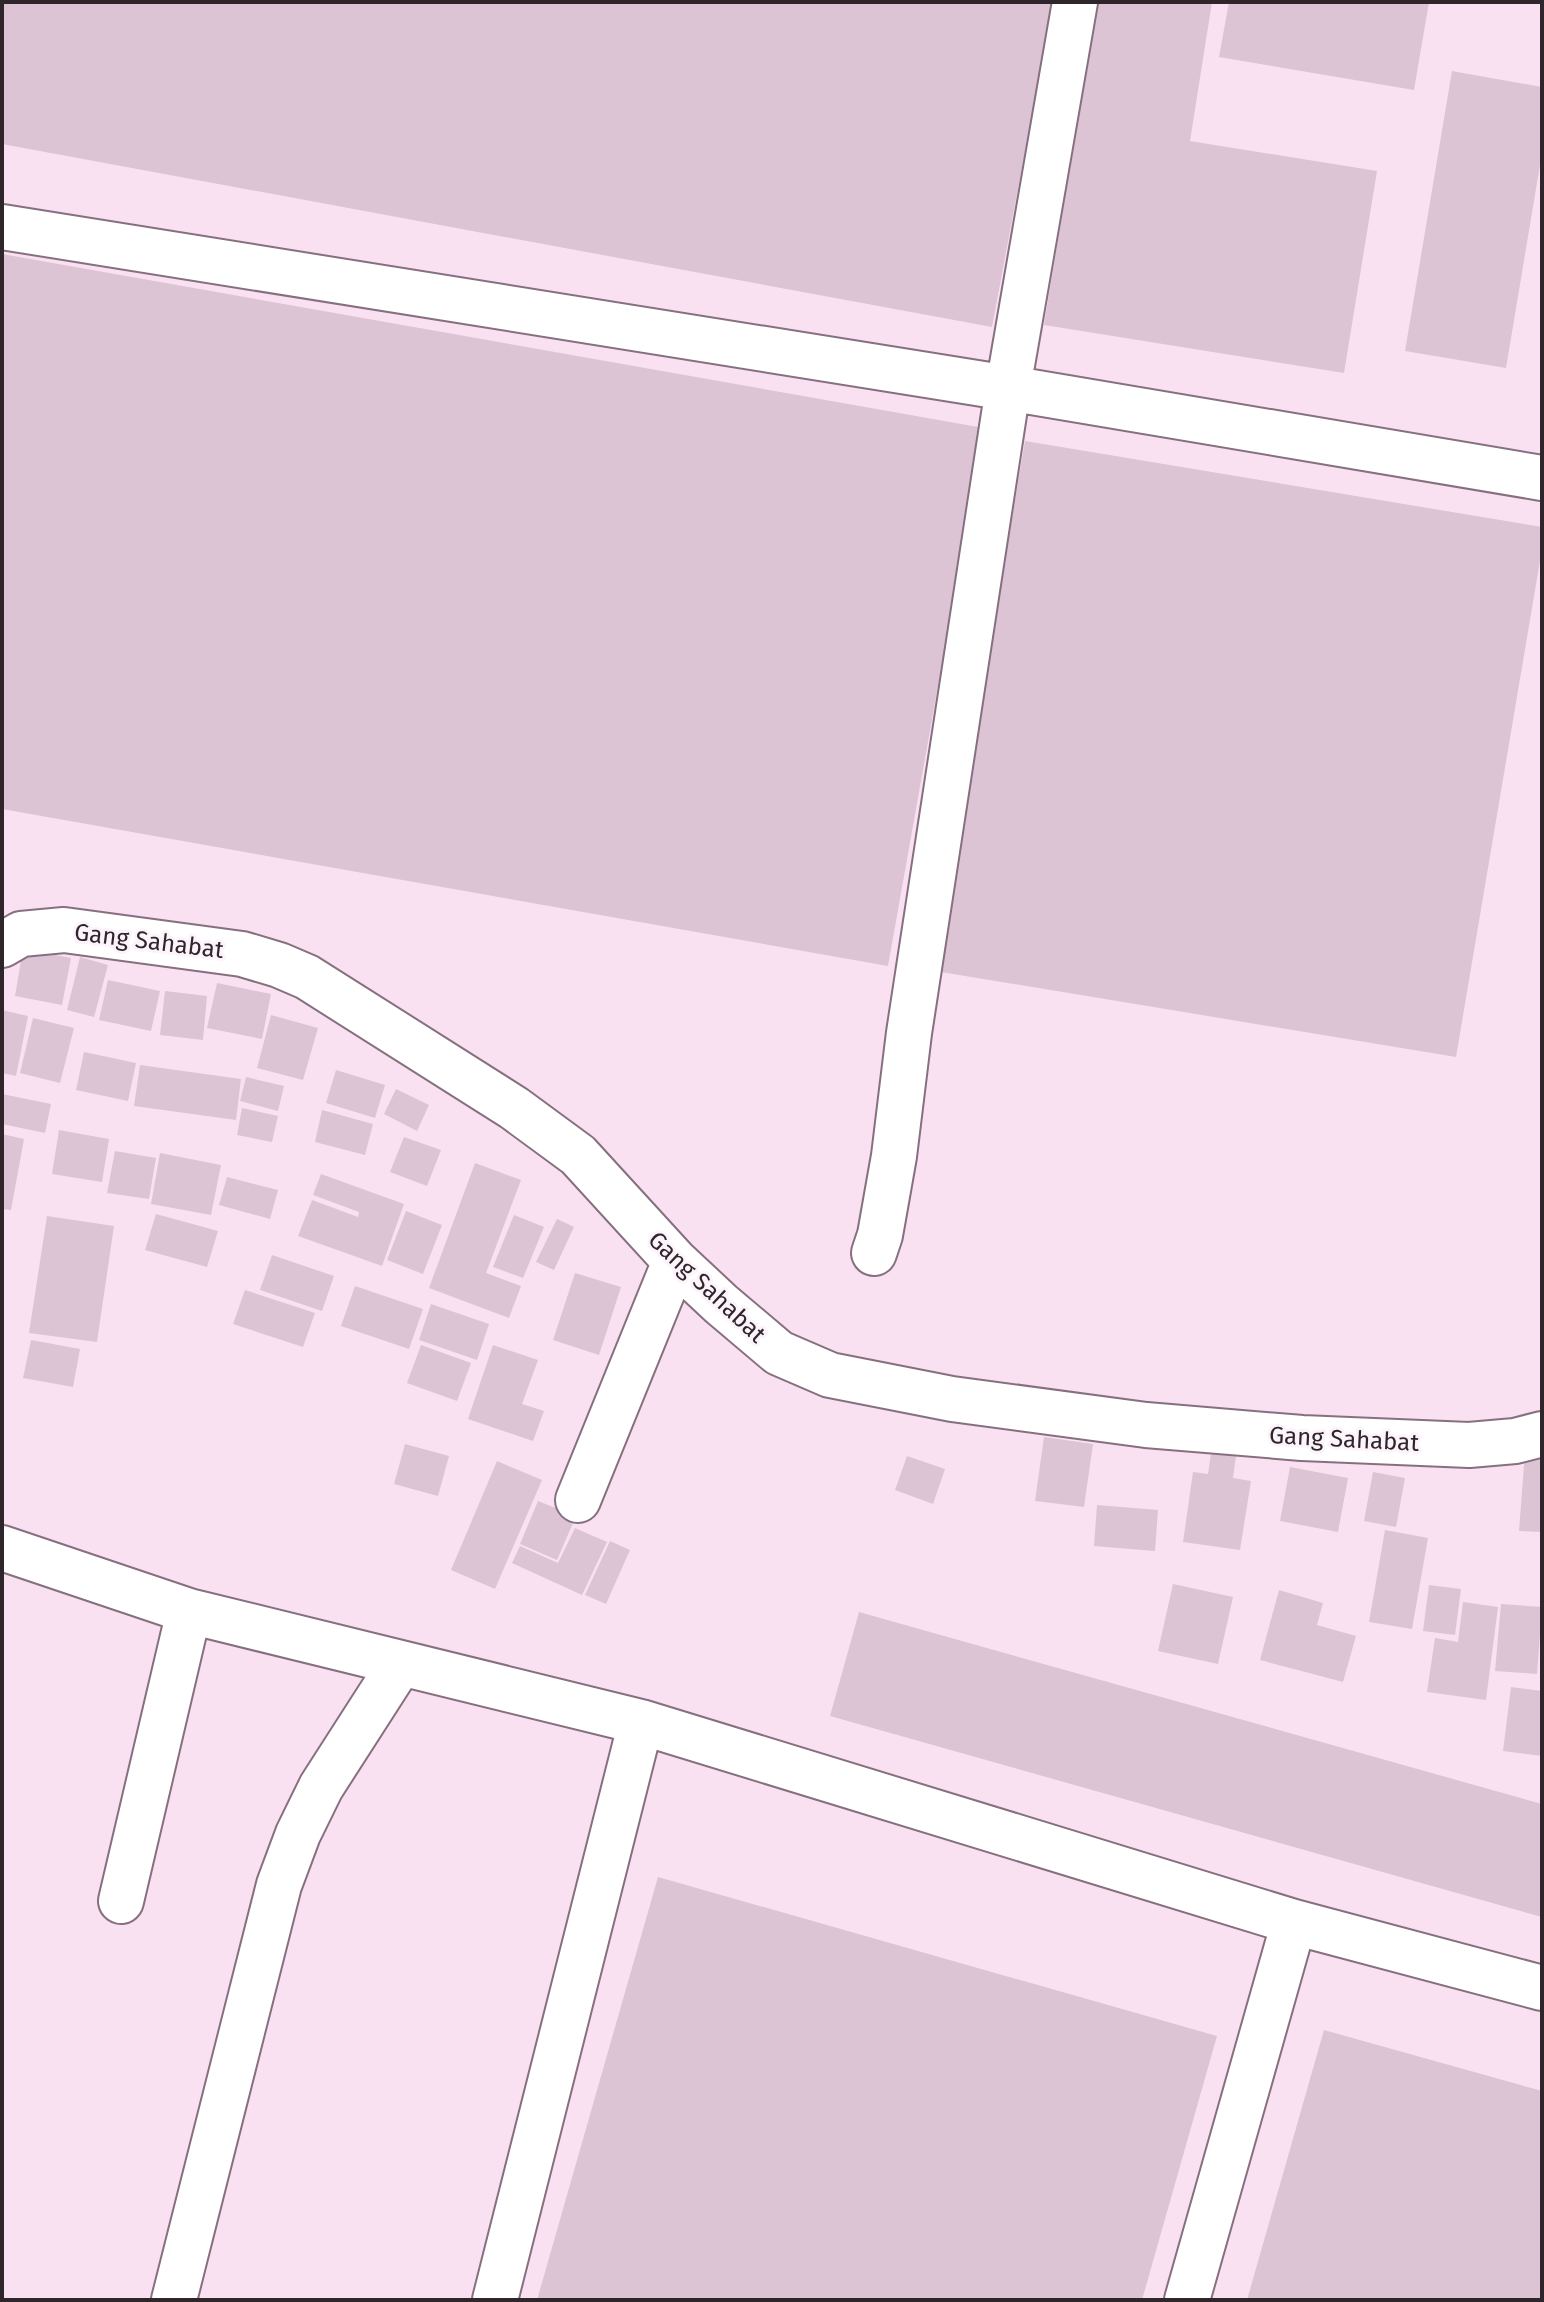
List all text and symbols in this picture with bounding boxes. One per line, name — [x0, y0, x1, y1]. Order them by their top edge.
street label: Gang Sahabat — [73, 918, 226, 964]
street label: Gang Sahabat — [643, 1226, 772, 1349]
street label: Gang Sahabat — [1268, 1421, 1420, 1457]

